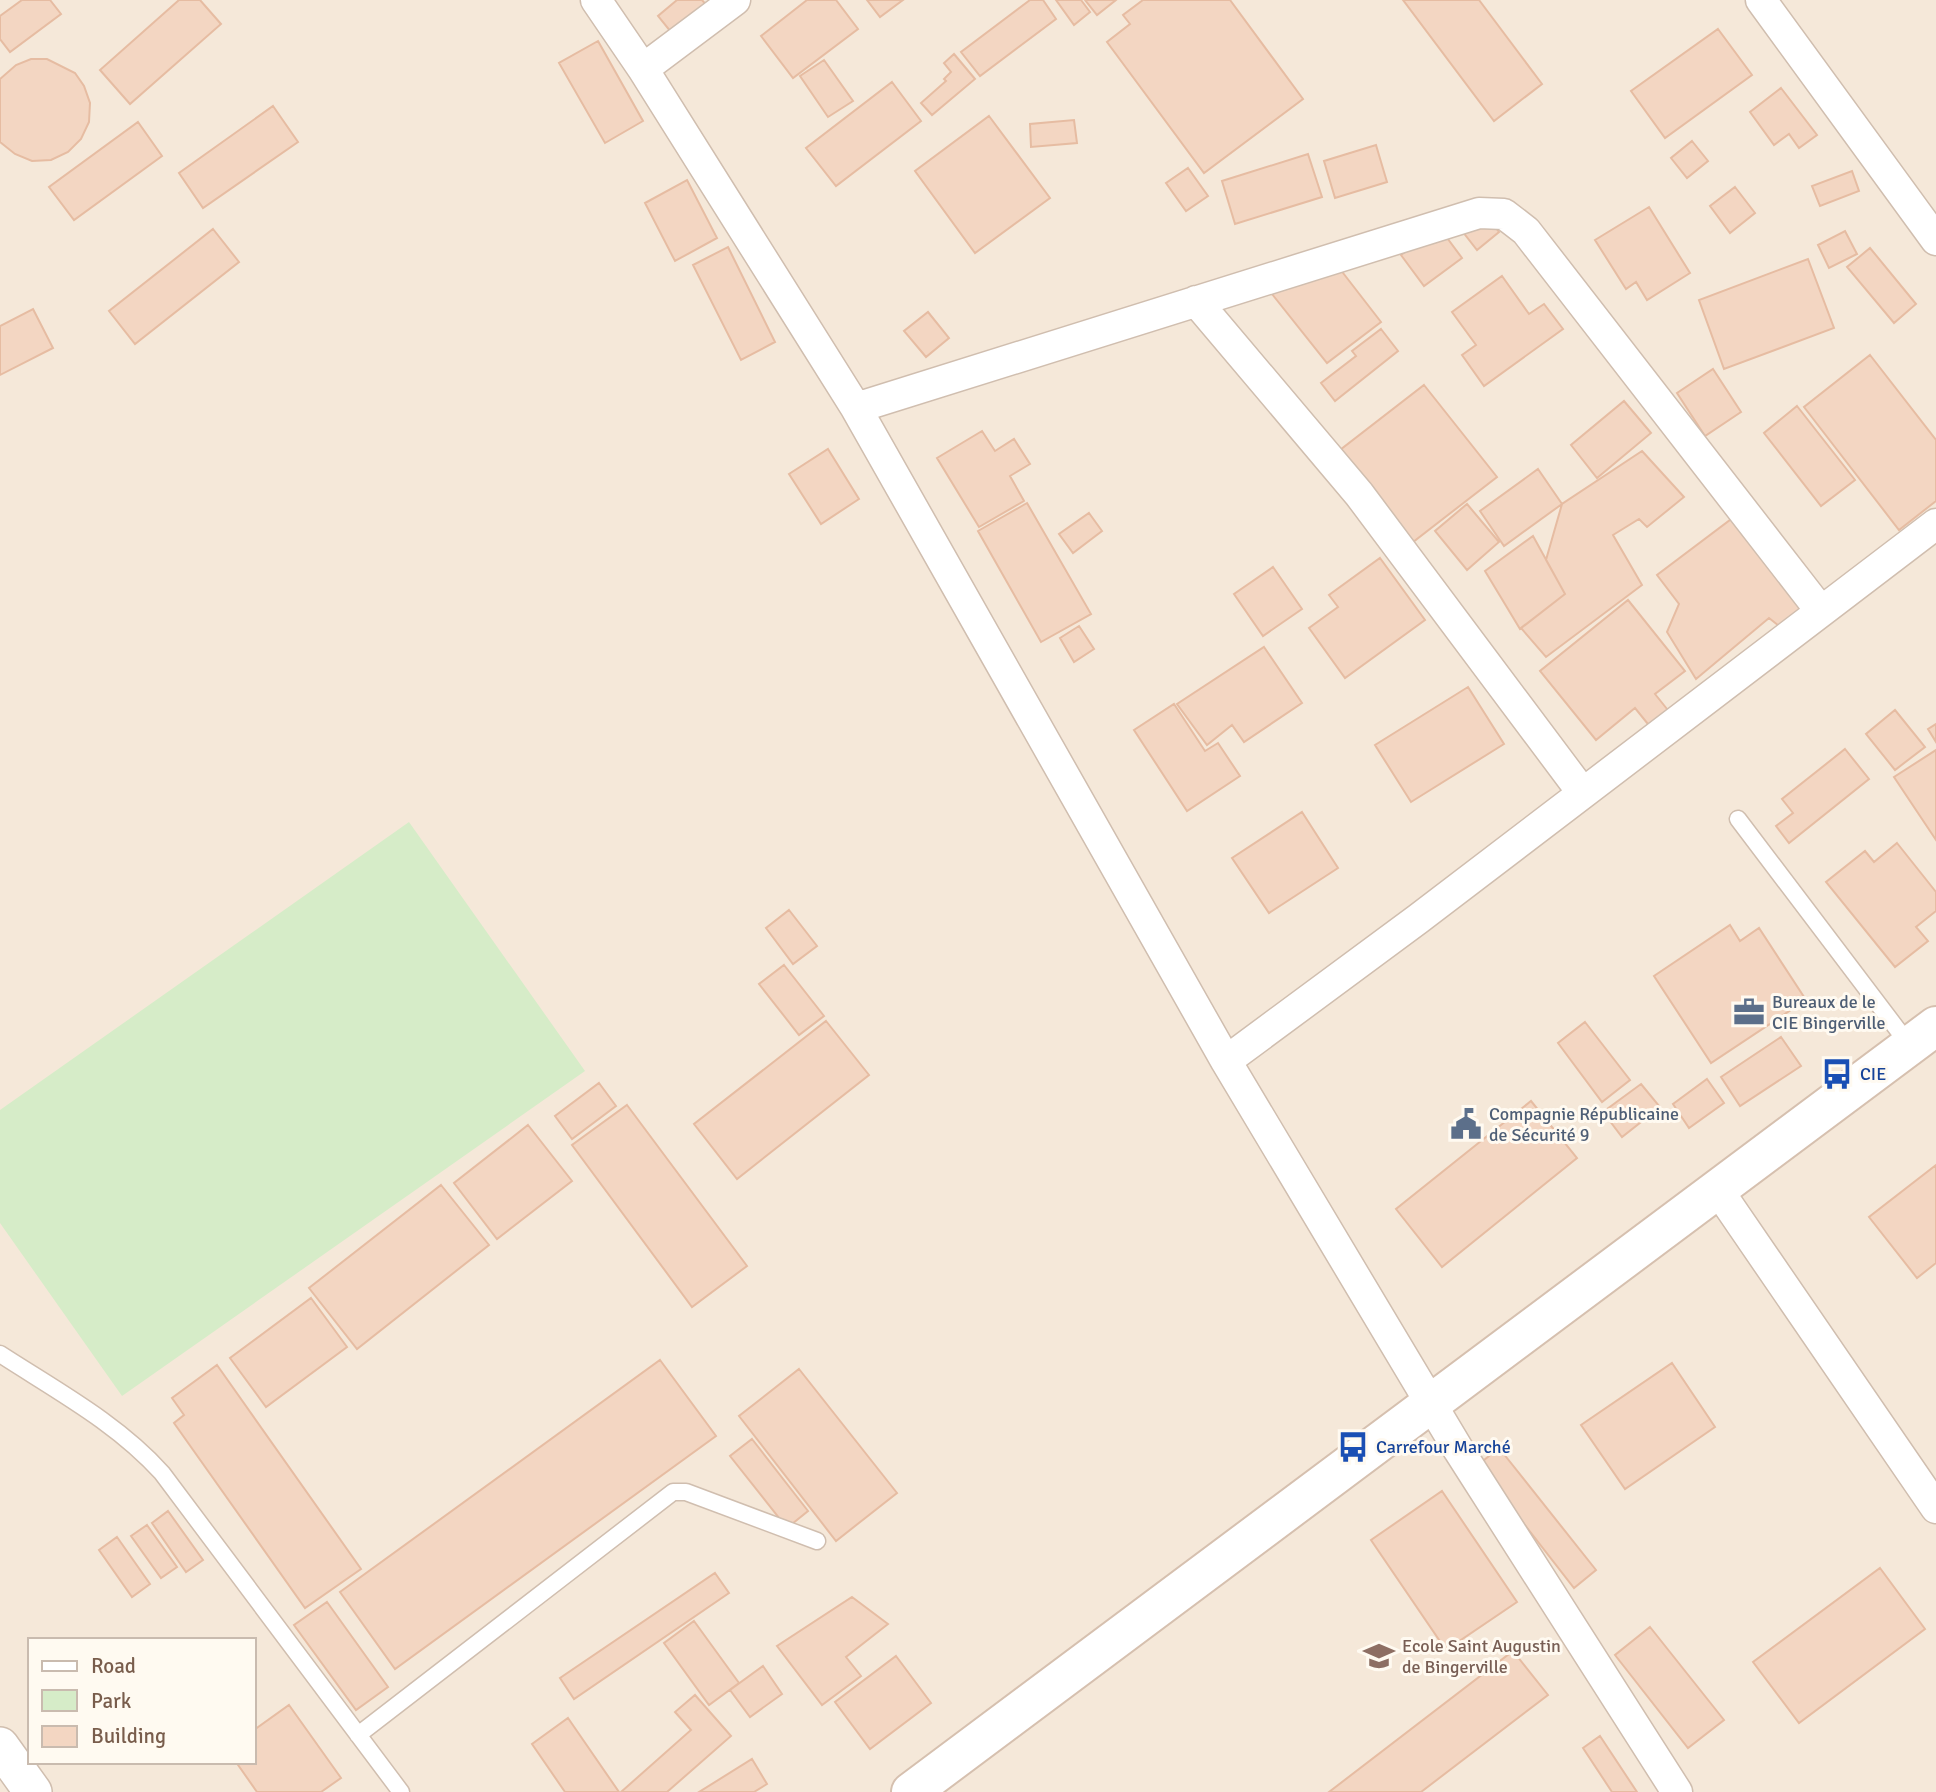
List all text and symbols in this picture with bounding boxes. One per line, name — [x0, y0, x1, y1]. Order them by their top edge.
place label: Bureaux de le CIE Bingerville — [1772, 991, 1886, 1034]
office icon: Bureaux de le CIE Bingerville — [1732, 995, 1766, 1029]
bus stop icon: CIE — [1820, 1057, 1854, 1091]
place label: CIE — [1860, 1063, 1886, 1085]
place label: Compagnie Républicaine de Sécurité 9 — [1489, 1103, 1679, 1146]
public building icon: Compagnie Républicaine de Sécurité 9 — [1449, 1107, 1483, 1141]
bus stop icon: Carrefour Marché — [1336, 1430, 1370, 1464]
place label: Carrefour Marché — [1376, 1436, 1511, 1458]
place label: Ecole Saint Augustin de Bingerville — [1402, 1635, 1561, 1678]
legend — [28, 1638, 256, 1764]
school or university icon: Ecole Saint Augustin de Bingerville — [1362, 1639, 1396, 1673]
text: Road — [91, 1653, 136, 1679]
text: Park — [91, 1688, 132, 1714]
text: Building — [91, 1723, 166, 1749]

